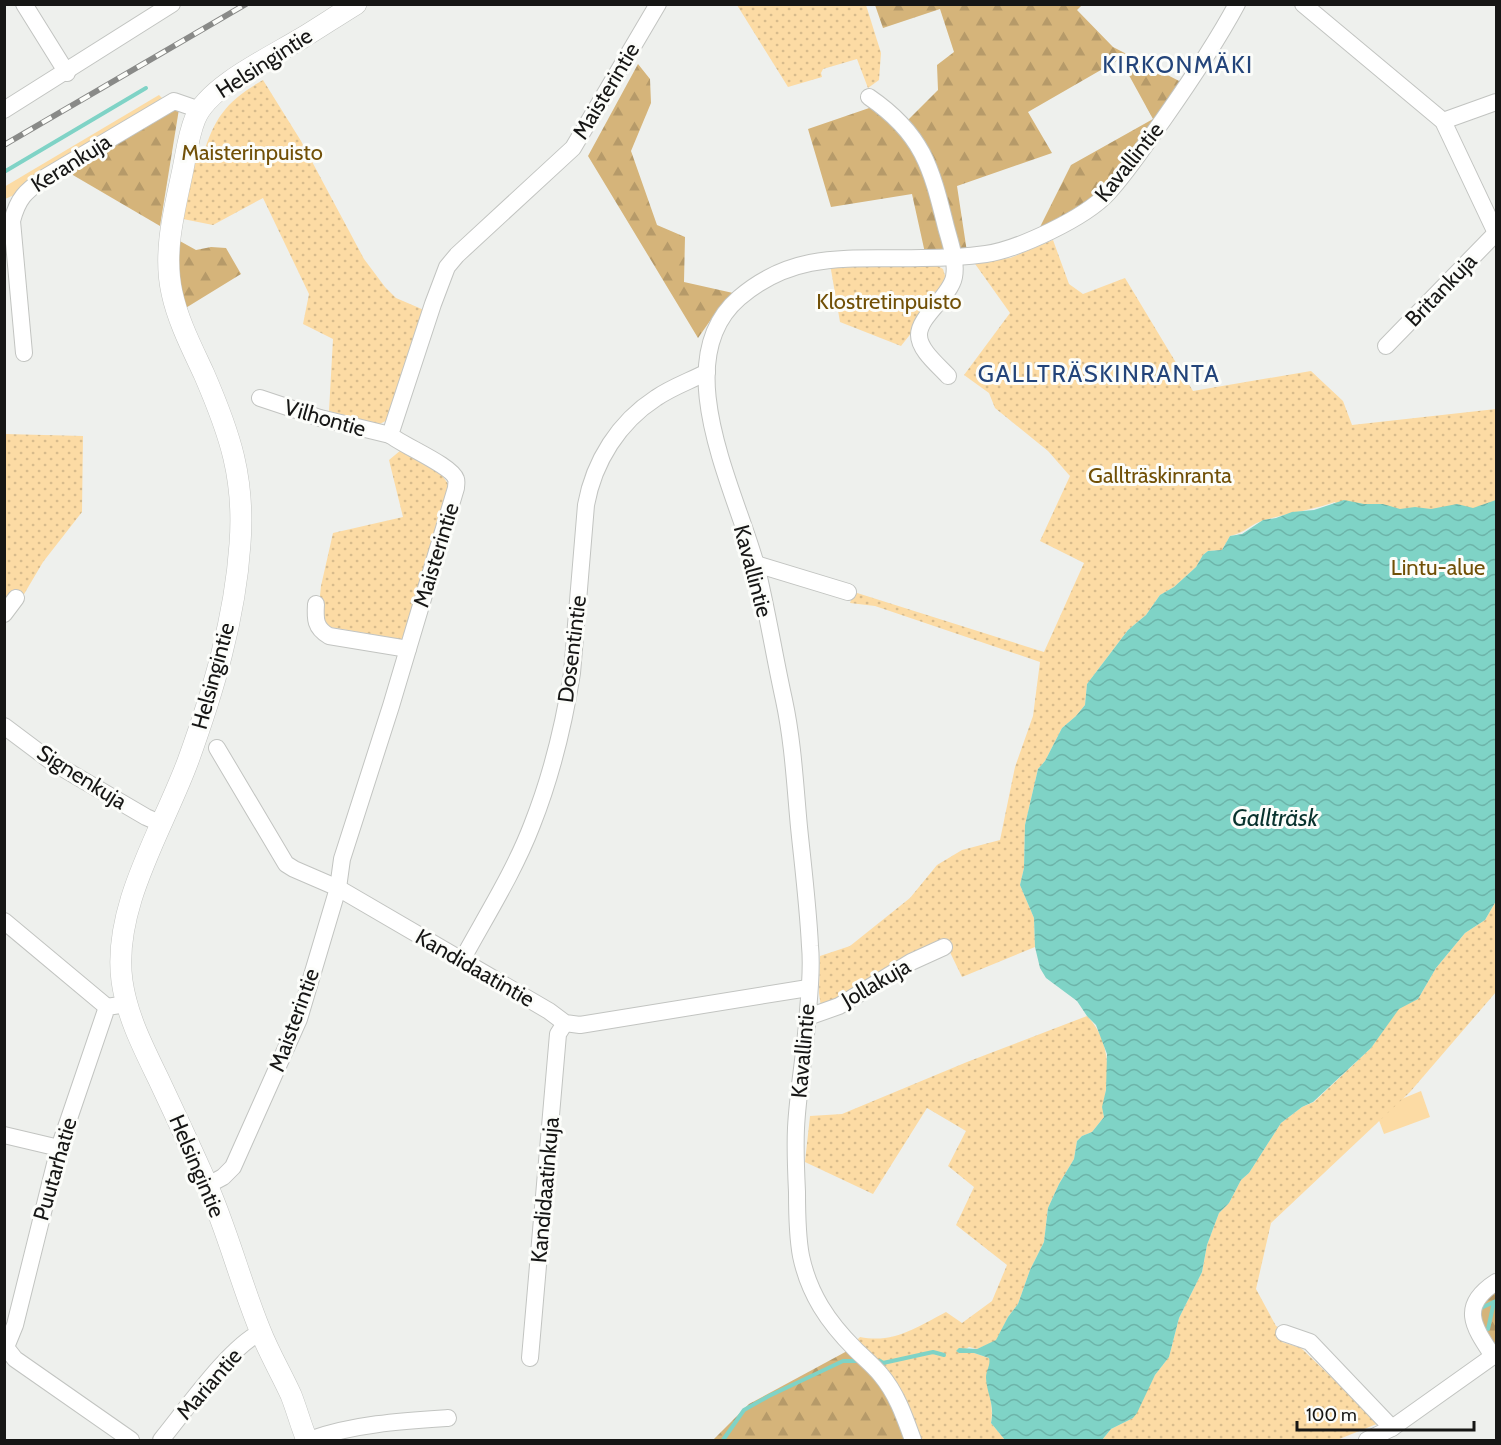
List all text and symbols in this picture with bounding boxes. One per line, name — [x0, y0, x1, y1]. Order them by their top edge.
street label: Helsingintie — [211, 22, 317, 104]
street label: Maisterintie — [567, 38, 645, 144]
district label: KIRKONMÄKI — [1102, 50, 1254, 79]
street label: Kavallintie — [1089, 117, 1169, 207]
street label: Kerankuja — [26, 128, 116, 198]
park label: Maisterinpuisto — [181, 139, 323, 166]
street label: Britankuja — [1400, 247, 1483, 332]
park label: Klostretinpuisto — [816, 288, 962, 315]
district label: GALLTRÄSKINRANTA — [978, 359, 1220, 388]
street label: Vilhontie — [281, 393, 369, 443]
park label: Gallträskinranta — [1088, 462, 1232, 489]
street label: Maisterintie — [407, 500, 465, 610]
street label: Kavallintie — [728, 522, 778, 620]
park label: Lintu-alue — [1391, 554, 1485, 581]
street label: Dosentintie — [552, 594, 592, 704]
street label: Helsingintie — [186, 620, 240, 732]
street label: Signenkuja — [32, 739, 132, 815]
water label: Gallträsk — [1232, 803, 1319, 832]
street label: Kandidaatintie — [411, 923, 539, 1013]
street label: Jollakuja — [836, 952, 916, 1014]
street label: Maisterintie — [263, 965, 325, 1075]
street label: Kavallintie — [785, 1003, 821, 1099]
street label: Helsingintie — [163, 1110, 231, 1222]
street label: Puutarhatie — [27, 1114, 83, 1224]
street label: Kandidaatinkuja — [525, 1116, 565, 1264]
street label: Mariantie — [171, 1343, 247, 1425]
scale bar — [1297, 1394, 1474, 1432]
text: 100 m — [1306, 1404, 1357, 1426]

